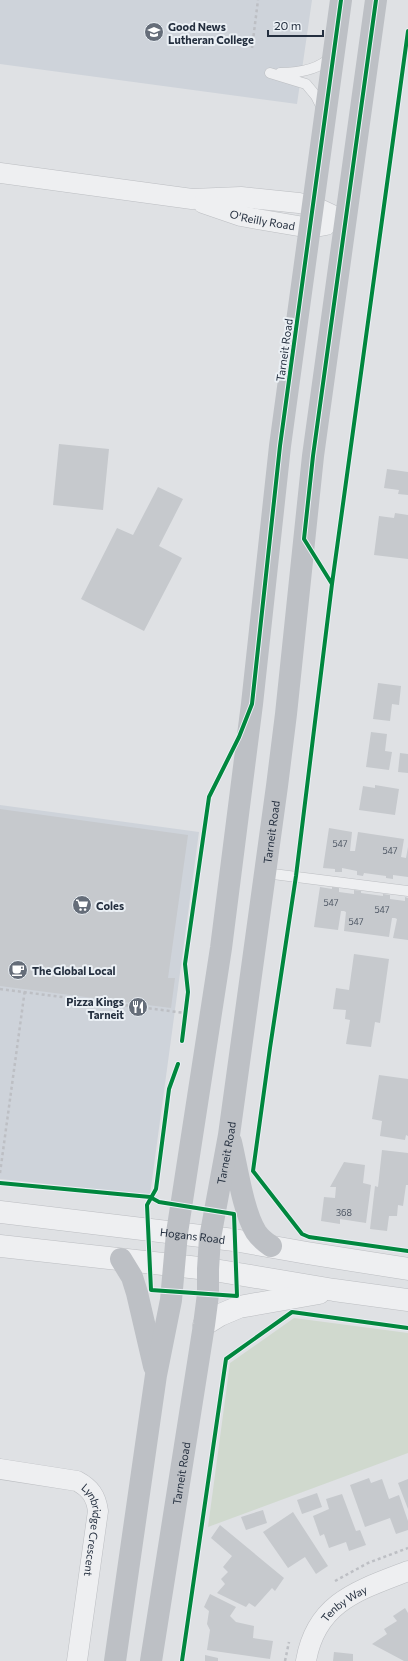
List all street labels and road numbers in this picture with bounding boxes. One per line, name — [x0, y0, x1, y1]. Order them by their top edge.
street label: O'Reilly Road — [228, 206, 296, 232]
street label: Tarneit Road — [273, 318, 295, 382]
street label: Tarneit Road — [260, 800, 281, 864]
street label: Tarneit Road — [214, 1121, 237, 1185]
street label: Hogans Road — [159, 1225, 226, 1245]
street label: Tarneit Road — [169, 1441, 192, 1506]
street label: Lynbridge Crescent — [80, 1480, 105, 1578]
street label: Tenby Way — [318, 1582, 369, 1624]

